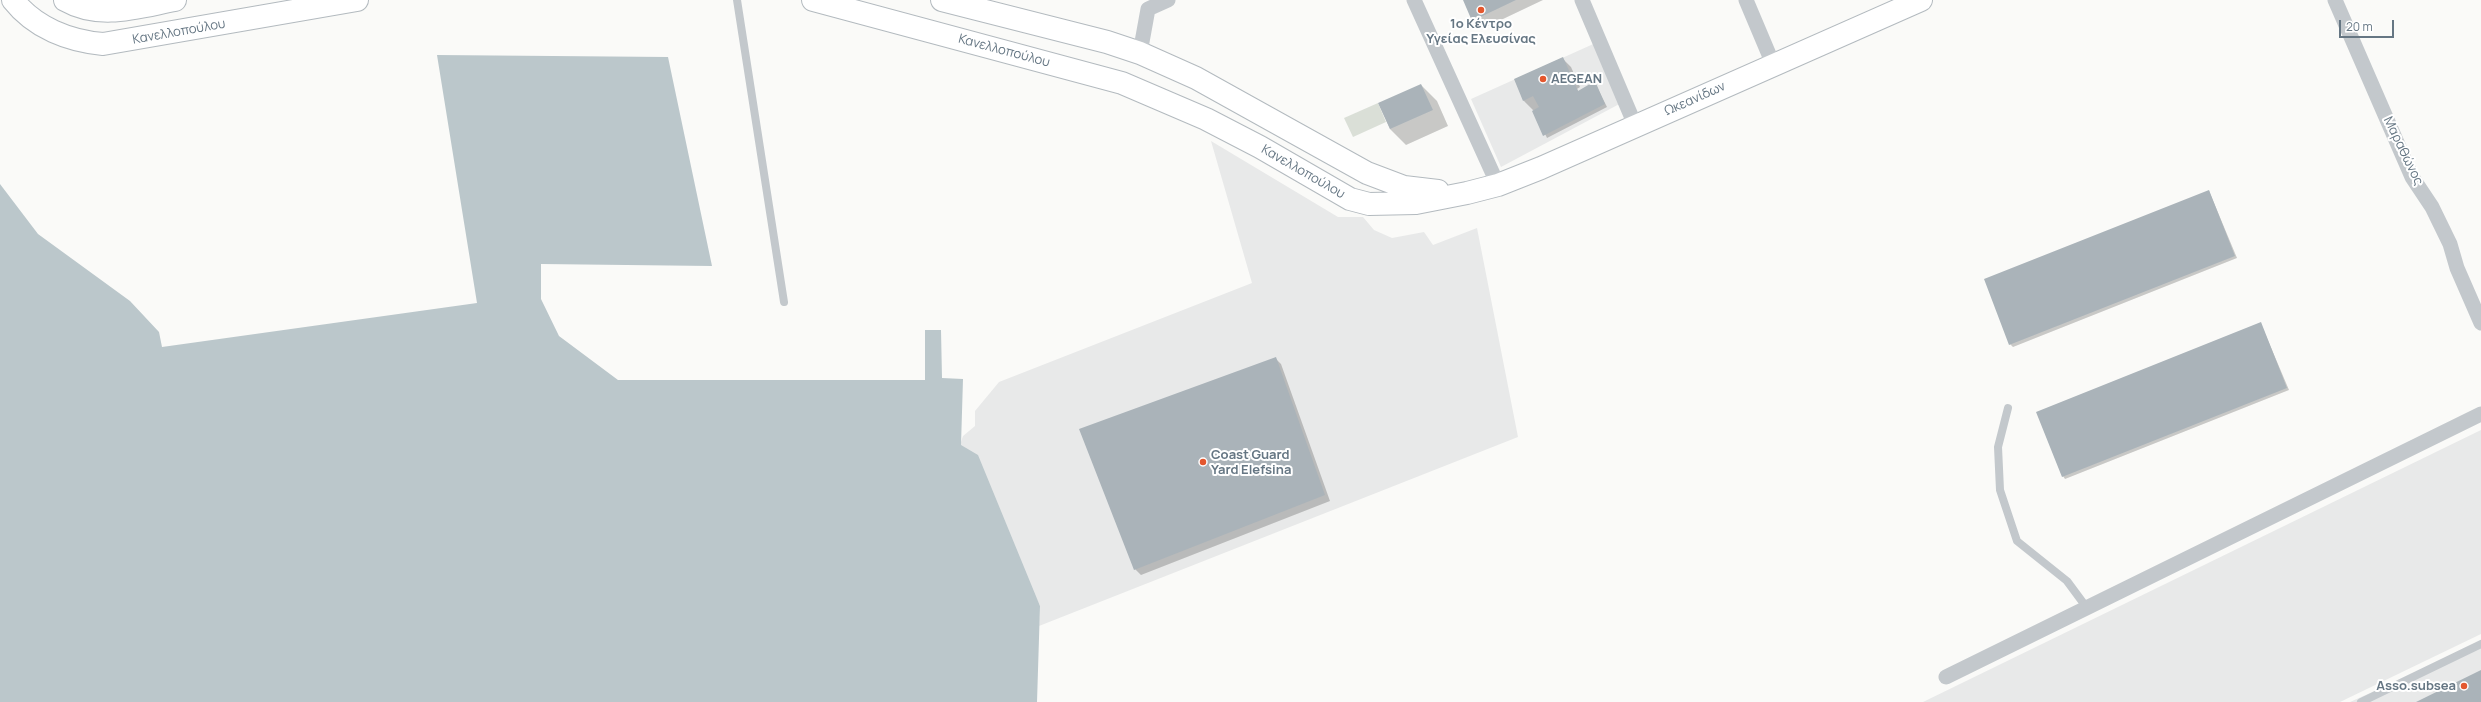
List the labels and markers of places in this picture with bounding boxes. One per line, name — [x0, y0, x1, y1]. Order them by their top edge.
marker: 1ο Κέντρο Υγείας Ελευσίνας — [1476, 5, 1486, 15]
place label: 1ο Κέντρο Υγείας Ελευσίνας — [1426, 16, 1536, 47]
place label: AEGEAN — [1551, 71, 1602, 87]
marker: AEGEAN — [1538, 74, 1548, 84]
place label: Coast Guard Yard Elefsina — [1211, 447, 1291, 478]
marker: Coast Guard Yard Elefsina — [1198, 457, 1208, 467]
place label: Asso.subsea — [2376, 678, 2456, 694]
marker: Asso.subsea — [2459, 681, 2469, 691]

